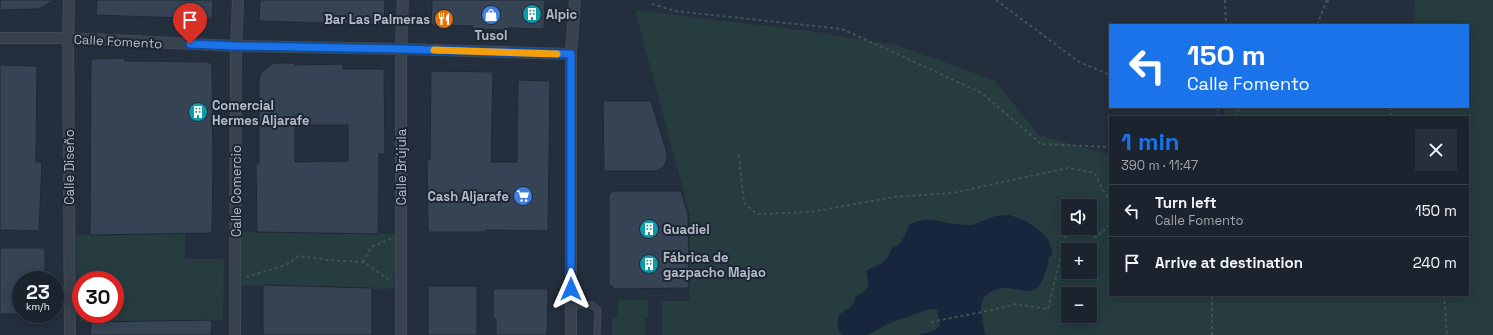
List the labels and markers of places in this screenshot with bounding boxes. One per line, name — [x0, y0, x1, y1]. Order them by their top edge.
pin — [173, 3, 207, 44]
building icon: Alpic — [521, 3, 543, 25]
shop icon: Tusol — [480, 4, 502, 26]
place label: Alpic — [546, 6, 577, 23]
restaurant icon: Bar Las Palmeras — [433, 8, 455, 30]
place label: Bar Las Palmeras — [324, 11, 430, 28]
place label: Tusol — [475, 27, 507, 44]
place label: Comercial Hermes Aljarafe — [212, 97, 309, 129]
building icon: Comercial Hermes Aljarafe — [187, 101, 209, 123]
supermarket icon: Cash Aljarafe — [512, 185, 534, 207]
place label: Cash Aljarafe — [428, 188, 509, 205]
building icon: Guadiel — [638, 218, 660, 240]
place label: Guadiel — [663, 221, 710, 238]
place label: Fábrica de gazpacho Majao — [663, 249, 766, 281]
building icon: Fábrica de gazpacho Majao — [638, 253, 660, 275]

